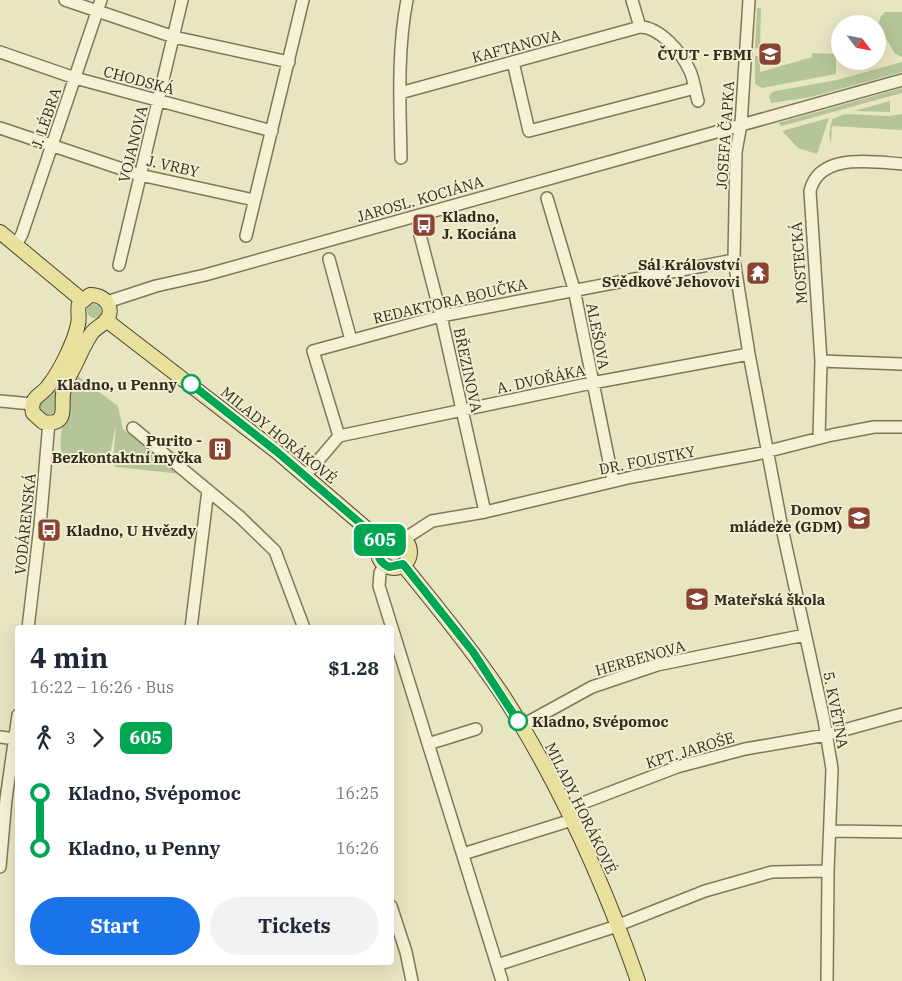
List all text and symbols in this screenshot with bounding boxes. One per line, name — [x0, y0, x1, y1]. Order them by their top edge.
north arrow — [831, 15, 886, 70]
map controls — [831, 15, 886, 70]
street label: KAFTANOVA — [470, 25, 563, 67]
school or university icon: ČVUT - FBMI — [757, 41, 783, 67]
place label: ČVUT - FBMI — [657, 45, 752, 64]
street label: CHODSKÁ — [101, 61, 177, 99]
street label: JOSEFA ČAPKA — [712, 80, 738, 190]
street label: J. LÉBRA — [27, 85, 65, 151]
street label: VOJANOVA — [114, 103, 152, 184]
street label: J. VRBY — [145, 151, 201, 181]
street label: JAROSL. KOCIÁNA — [355, 172, 486, 226]
place label: Kladno, J. Kociána — [442, 207, 517, 243]
bus stop icon: Kladno, J. Kociána — [411, 212, 437, 238]
street label: MOSTECKÁ — [787, 221, 811, 305]
place label: Sál Království Svědkové Jehovovi — [602, 255, 740, 291]
temple icon: Sál Království Svědkové Jehovovi — [745, 260, 771, 286]
street label: REDAKTORA BOUČKA — [371, 274, 530, 328]
street label: ALEŠOVA — [582, 301, 614, 372]
street label: BŘEZINOVA — [450, 326, 486, 415]
street label: A. DVOŘÁKA — [495, 360, 588, 398]
marker: Kladno, u Penny — [181, 374, 201, 394]
place label: Kladno, u Penny — [57, 375, 177, 394]
street label: MILADY HORÁKOVÉ — [217, 382, 341, 488]
place label: Purito - Bezkontaktní myčka — [52, 431, 202, 467]
building icon: Purito - Bezkontaktní myčka — [207, 436, 233, 462]
street label: DR. FOUSTKY — [597, 441, 697, 479]
street label: VODÁRENSKÁ — [10, 472, 40, 576]
place label: Domov mládeže (GDM) — [730, 500, 843, 536]
school or university icon: Domov mládeže (GDM) — [846, 505, 872, 531]
bus stop icon: Kladno, U Hvězdy — [36, 517, 62, 543]
place label: Kladno, U Hvězdy — [66, 521, 196, 540]
line badge: 605 — [351, 524, 409, 556]
text: 605 — [364, 528, 396, 551]
school or university icon: Mateřská škola — [684, 586, 710, 612]
place label: Mateřská škola — [714, 590, 826, 609]
street label: HERBENOVA — [593, 636, 688, 680]
text: 4 min — [30, 639, 108, 676]
text: $1.28 — [328, 656, 379, 680]
street label: 5. KVĚTNA — [819, 670, 853, 751]
text: 16:22 – 16:26 · Bus — [30, 677, 174, 697]
marker: Kladno, Svépomoc — [508, 711, 528, 731]
place label: Kladno, Svépomoc — [532, 712, 669, 731]
icon: walk — [30, 724, 58, 752]
icon: forward — [84, 724, 112, 752]
text: 605 — [130, 726, 162, 749]
street label: KPT. JAROŠE — [643, 727, 737, 773]
text: 3 — [66, 728, 76, 748]
street label: MILADY HORÁKOVÉ — [541, 739, 621, 877]
text: Kladno, Svépomoc — [68, 781, 241, 805]
text: 16:25 — [336, 783, 379, 803]
text: Kladno, u Penny — [68, 836, 220, 860]
text: 16:26 — [336, 838, 379, 858]
button: Start — [30, 897, 200, 955]
button: Tickets — [210, 897, 379, 955]

